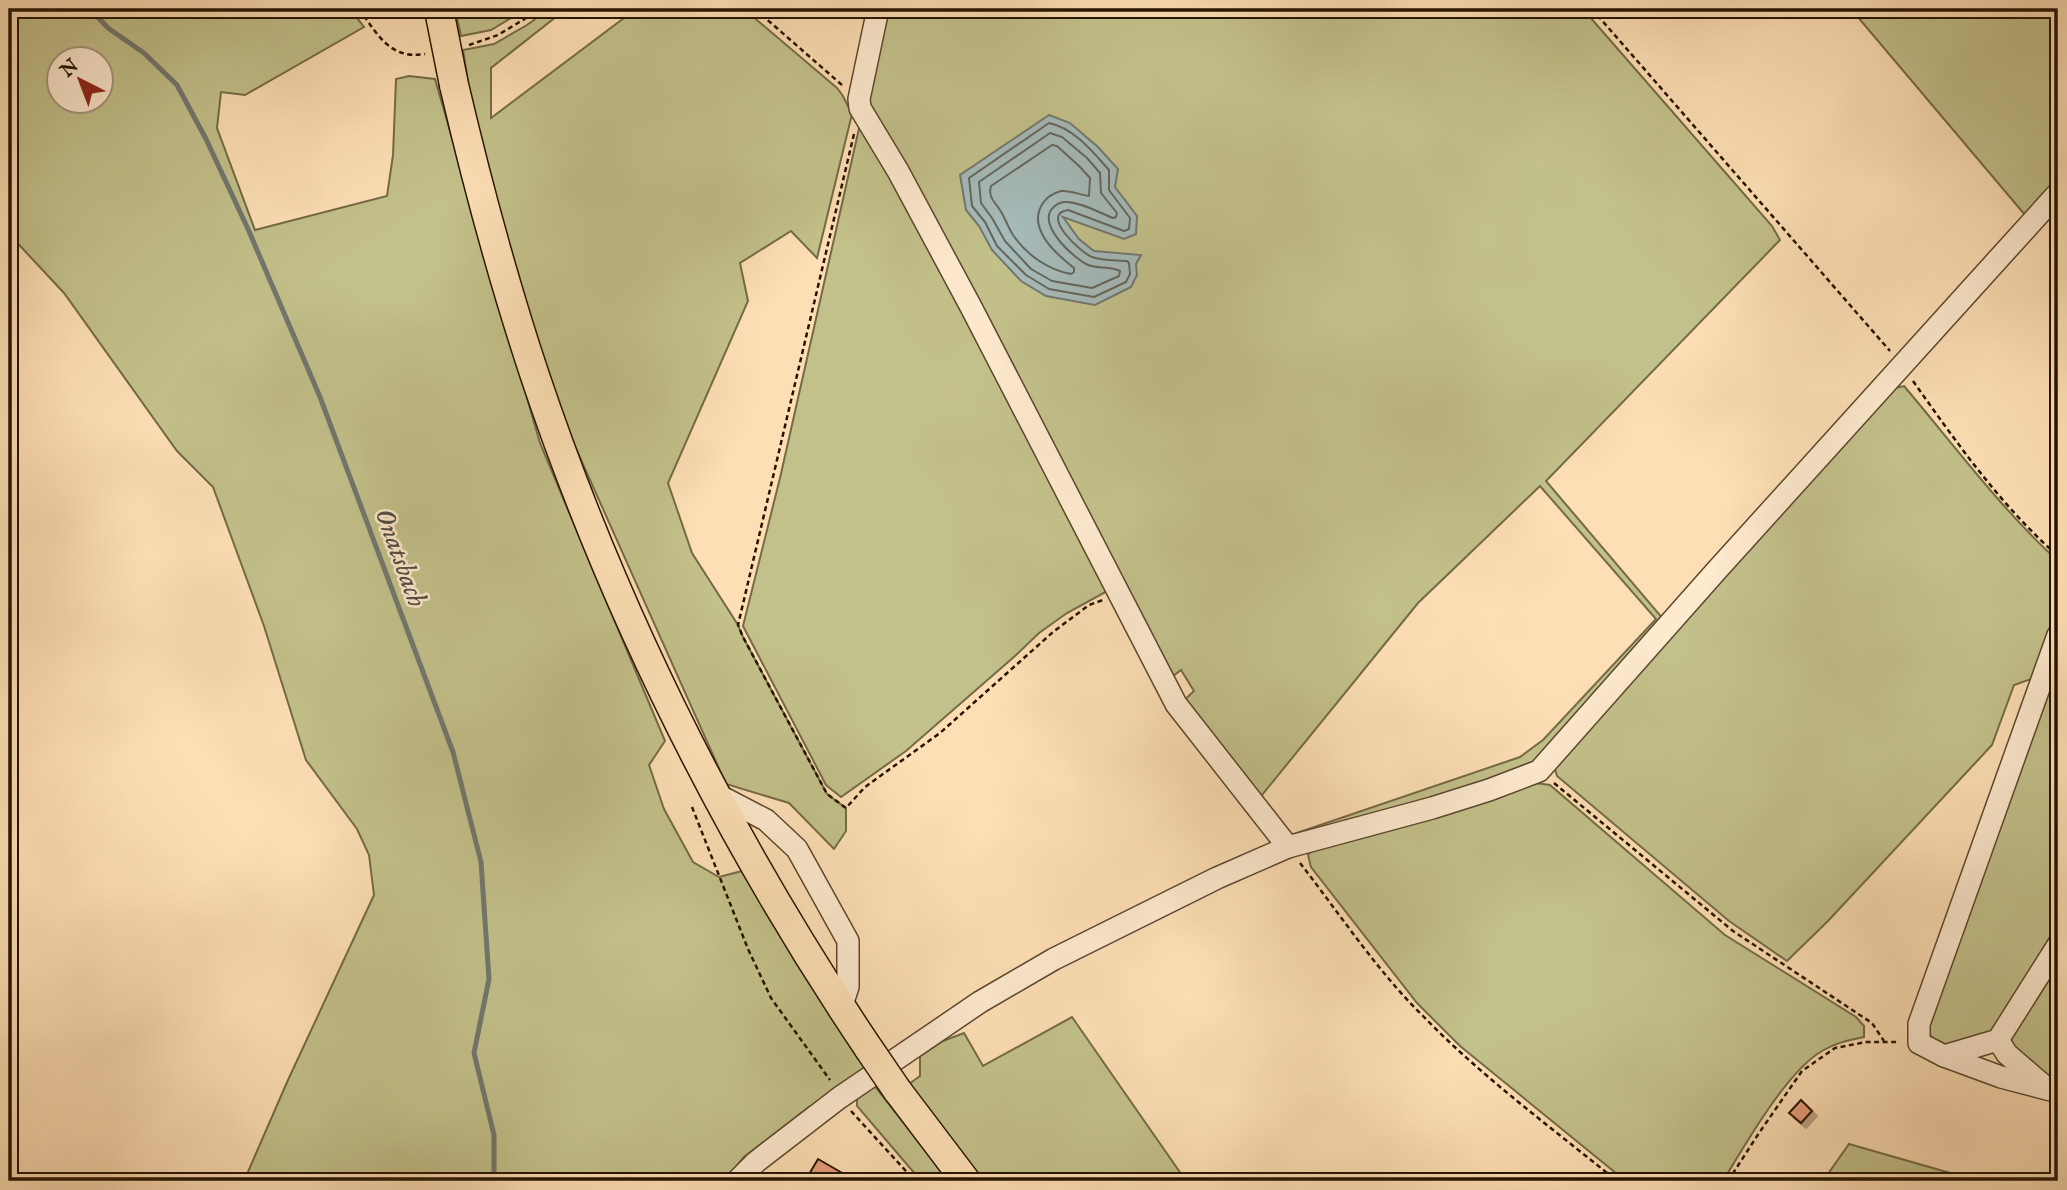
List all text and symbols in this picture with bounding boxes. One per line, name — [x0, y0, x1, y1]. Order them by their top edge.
north arrow — [46, 46, 116, 116]
text: N — [55, 54, 85, 84]
water label: Onatsbach — [366, 504, 434, 612]

